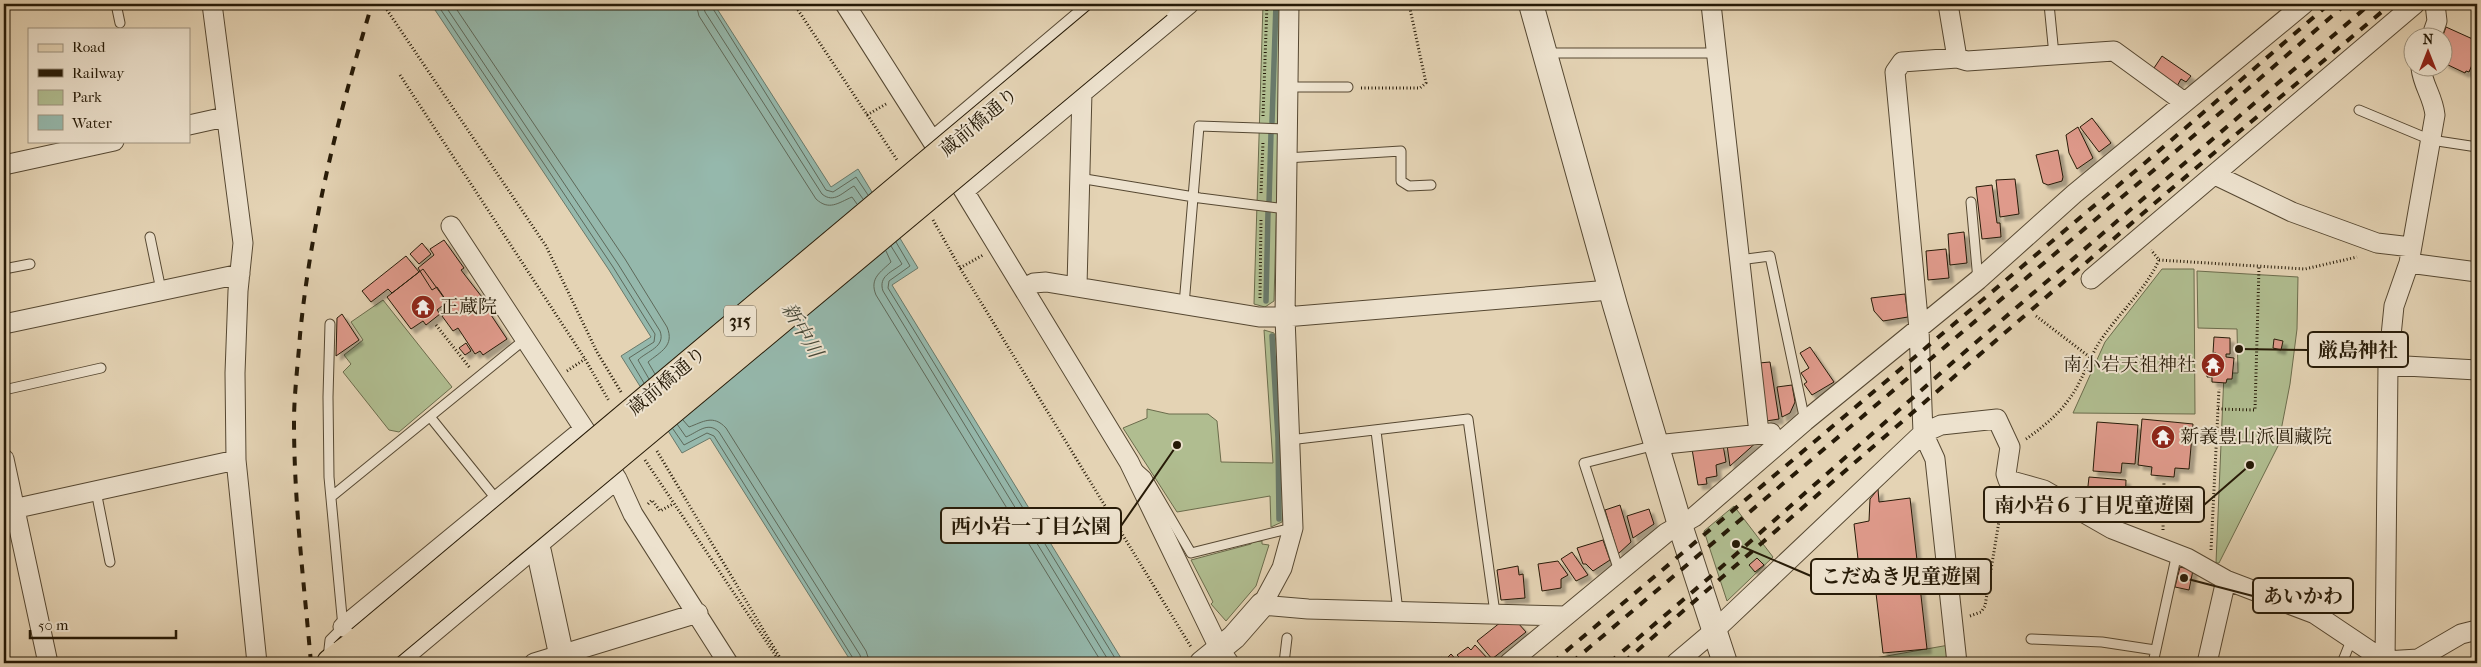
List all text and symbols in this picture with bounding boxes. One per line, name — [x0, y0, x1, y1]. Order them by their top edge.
legend — [28, 28, 190, 142]
north arrow — [2404, 28, 2454, 78]
text: N — [2423, 31, 2434, 48]
text: Road — [72, 38, 106, 56]
text: Railway — [72, 64, 125, 82]
street label: 蔵前橋通り — [936, 83, 1022, 161]
text: Park — [72, 88, 102, 106]
text: Water — [71, 114, 112, 132]
temple icon: 正蔵院 — [410, 294, 436, 320]
place label: 正蔵院 — [440, 296, 497, 318]
water label: 新中川 — [777, 298, 828, 363]
road number: 315 — [724, 306, 756, 336]
callout: 厳島神社 — [2308, 332, 2408, 367]
text: 厳島神社 — [2318, 339, 2398, 362]
street label: 蔵前橋通り — [624, 342, 710, 420]
temple icon: 南小岩天祖神社 — [2200, 352, 2226, 378]
place label: 南小岩天祖神社 — [2063, 354, 2196, 376]
temple icon: 新義豊山派圓藏院 — [2150, 424, 2176, 450]
place label: 新義豊山派圓藏院 — [2180, 426, 2332, 448]
callout: 南小岩６丁目児童遊園 — [1984, 487, 2204, 522]
text: 南小岩６丁目児童遊園 — [1994, 494, 2194, 517]
callout: 西小岩一丁目公園 — [941, 508, 1121, 543]
text: 西小岩一丁目公園 — [951, 515, 1111, 538]
callout: こだぬき児童遊園 — [1811, 559, 1991, 594]
text: こだぬき児童遊園 — [1821, 565, 1981, 588]
callout: あいかわ — [2253, 578, 2353, 613]
text: あいかわ — [2263, 585, 2343, 608]
scale bar — [30, 607, 176, 639]
text: 50 m — [38, 616, 69, 634]

